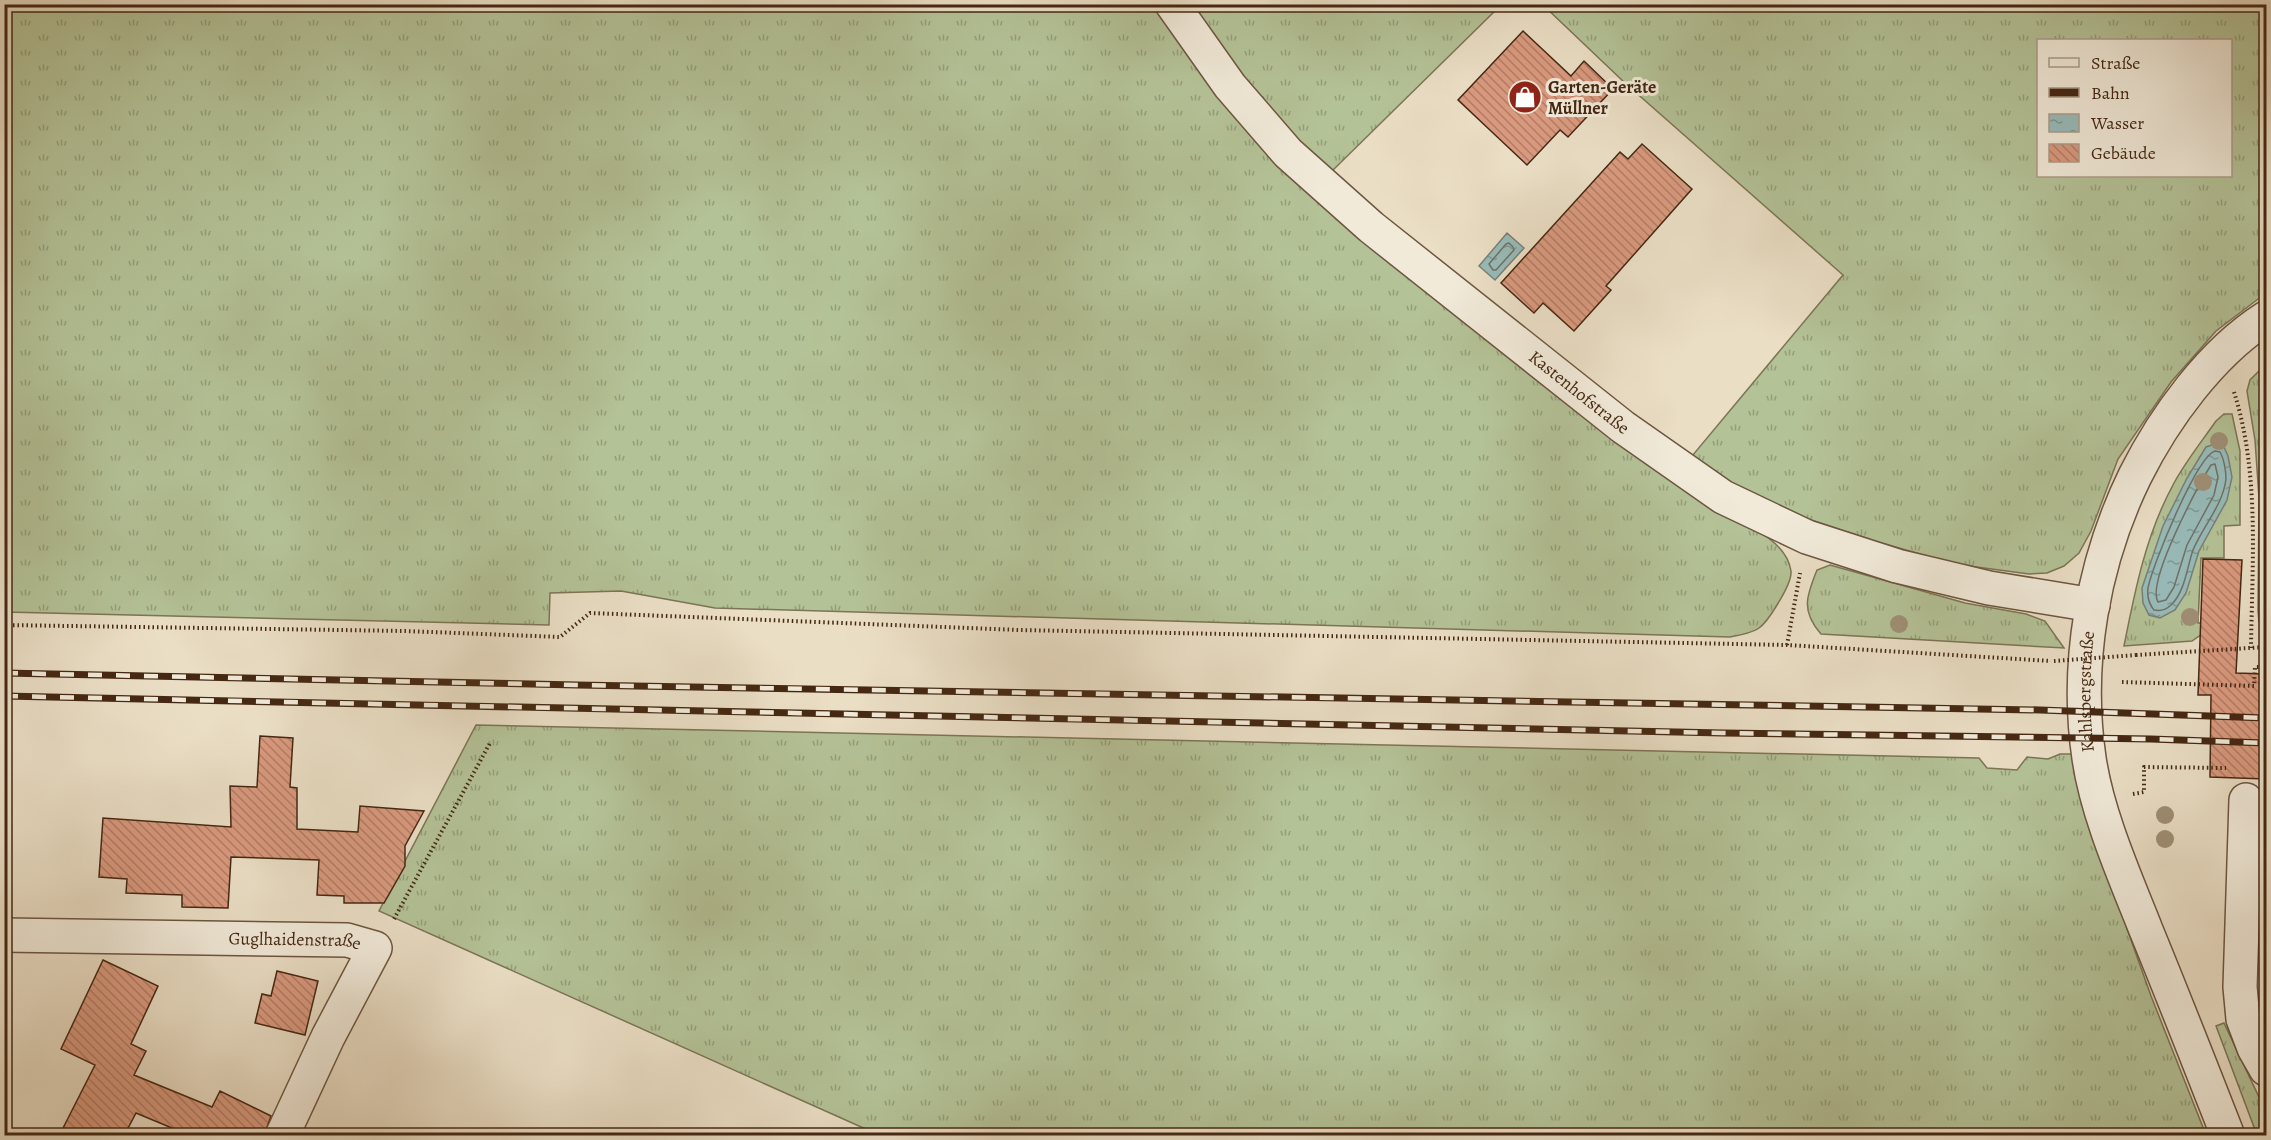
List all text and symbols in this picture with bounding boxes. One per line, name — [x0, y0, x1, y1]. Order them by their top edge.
legend — [2037, 39, 2232, 177]
text: Straße — [2091, 51, 2140, 75]
place label: Garten-Geräte Müllner — [1548, 75, 1656, 120]
shop icon: Garten-Geräte Müllner — [1507, 79, 1543, 115]
text: Bahn — [2091, 81, 2130, 105]
text: Wasser — [2090, 111, 2144, 135]
text: Gebäude — [2091, 141, 2156, 165]
street label: Kastenhofstraße — [1524, 345, 1634, 440]
street label: Kahlspergstraße — [2072, 630, 2100, 754]
street label: Guglhaidenstraße — [229, 926, 364, 955]

